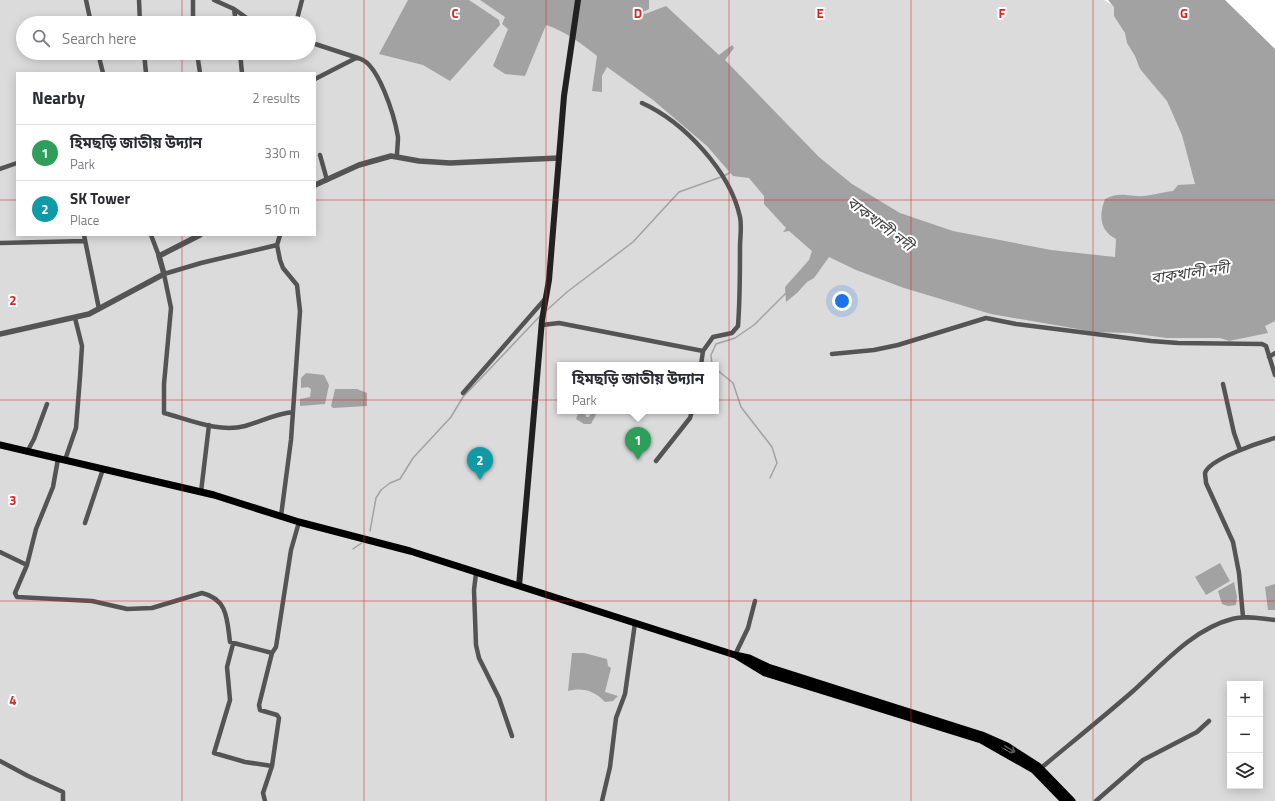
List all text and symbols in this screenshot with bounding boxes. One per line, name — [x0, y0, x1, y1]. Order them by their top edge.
text: C — [451, 3, 459, 23]
text: D — [634, 3, 642, 23]
text: E — [816, 3, 824, 23]
text: F — [999, 3, 1006, 23]
text: G — [1180, 3, 1188, 23]
search box — [16, 16, 316, 60]
icon: search — [30, 27, 52, 49]
text: Search here — [62, 27, 136, 50]
text: Nearby — [32, 85, 85, 111]
text: 2 results — [252, 88, 300, 108]
text: হিমছড়ি জাতীয় উদ্যান — [70, 131, 202, 154]
text: 1 — [41, 143, 49, 163]
text: 330 m — [264, 143, 300, 163]
text: Park — [70, 154, 95, 174]
text: SK Tower — [70, 187, 130, 210]
water label: বাকখালী নদী — [842, 191, 921, 258]
text: 2 — [41, 199, 49, 219]
text: 510 m — [264, 199, 300, 219]
text: Place — [70, 210, 99, 230]
water label: বাকখালী নদী — [1149, 255, 1233, 289]
text: 2 — [9, 290, 17, 310]
your location — [832, 291, 852, 311]
popup — [557, 362, 719, 414]
text: হিমছড়ি জাতীয় উদ্যান — [572, 367, 704, 390]
text: Park — [572, 390, 597, 410]
pin: 1 — [625, 427, 651, 460]
pin: 2 — [467, 447, 493, 480]
text: 3 — [9, 490, 17, 510]
map controls — [1227, 681, 1263, 789]
button: + — [1227, 681, 1263, 717]
text: 4 — [9, 690, 17, 710]
button: − — [1227, 717, 1263, 753]
one-way arrow — [1004, 745, 1016, 753]
button: layers — [1227, 753, 1263, 789]

